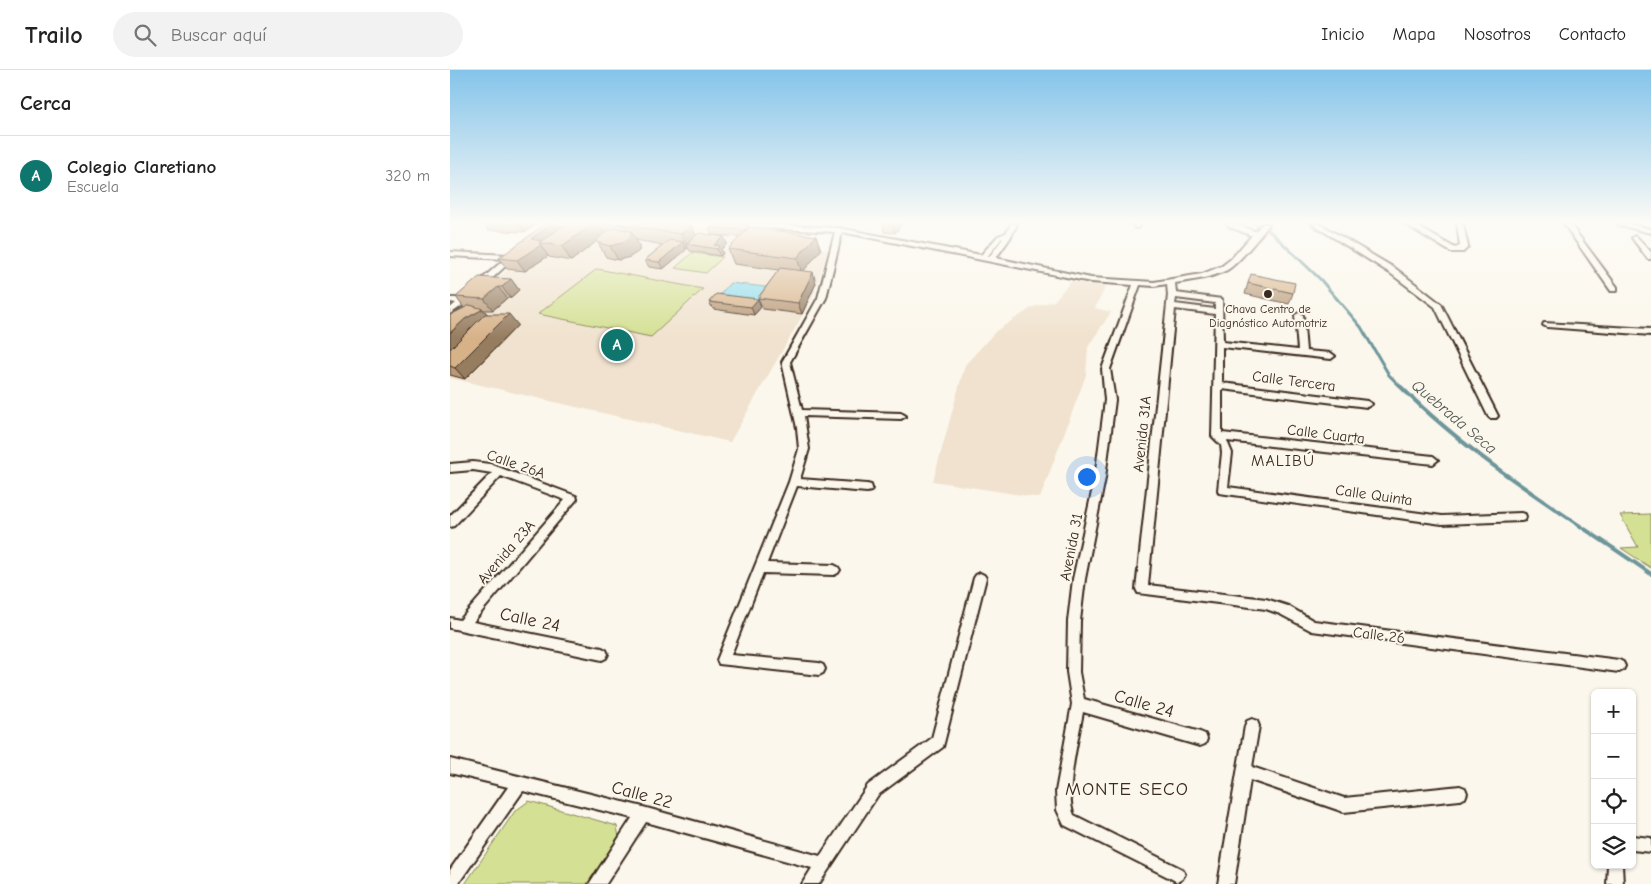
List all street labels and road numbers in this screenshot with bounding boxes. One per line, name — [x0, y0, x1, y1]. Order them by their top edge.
street label: Calle Tercera — [1251, 367, 1337, 395]
street label: Avenida 31A — [1129, 395, 1155, 473]
street label: Calle Cuarta — [1286, 420, 1366, 448]
street label: Calle 26A — [484, 446, 548, 482]
street label: Calle Quinta — [1334, 481, 1414, 509]
street label: Avenida 31 — [1056, 512, 1086, 582]
street label: Avenida 23A — [473, 516, 539, 588]
street label: Calle 24 — [498, 603, 562, 637]
street label: Calle 26 — [1352, 623, 1406, 647]
street label: Calle 24 — [1112, 685, 1176, 723]
street label: Calle 22 — [609, 777, 675, 813]

